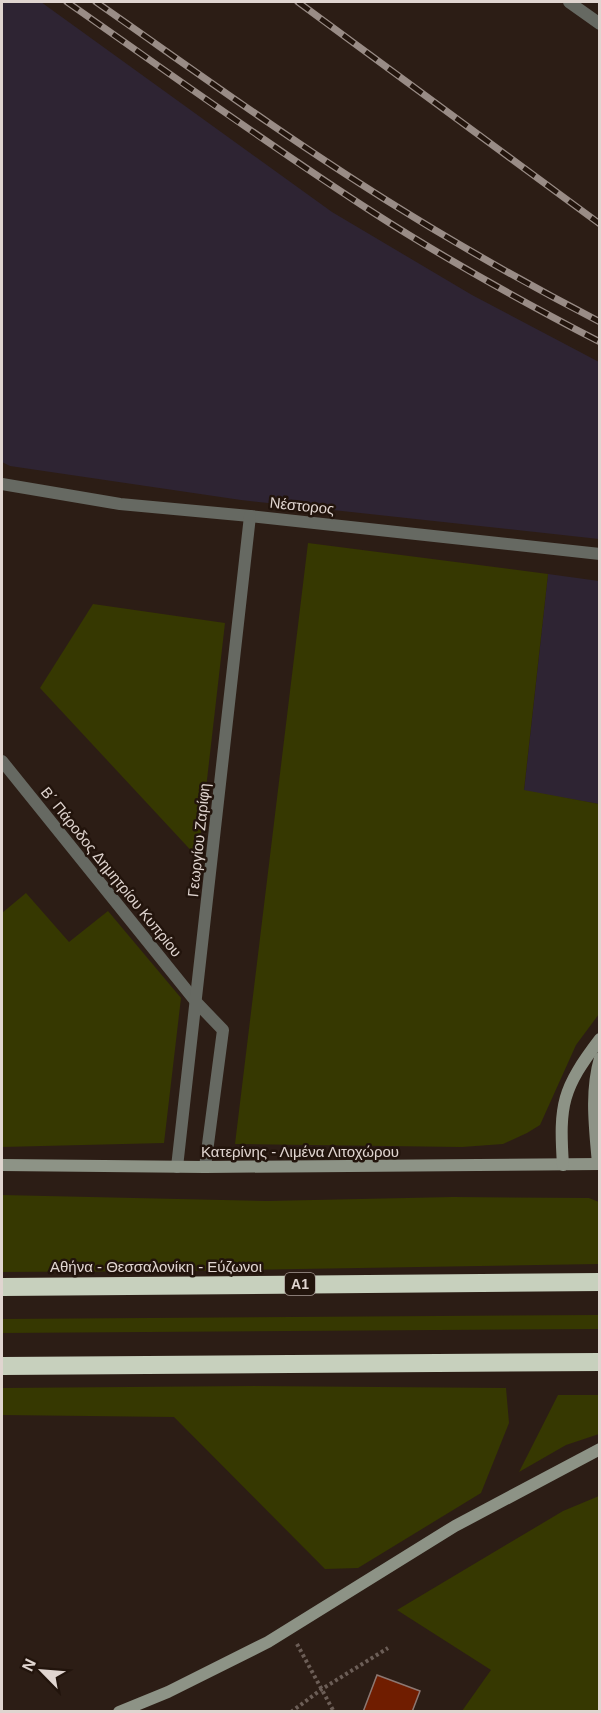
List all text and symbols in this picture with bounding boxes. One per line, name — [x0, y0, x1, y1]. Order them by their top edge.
street label: Νέστορος — [269, 494, 335, 517]
street label: Γεωργίου Ζαρίφη — [184, 782, 213, 898]
street label: Β΄ Πάροδος Δημητρίου Κυπρίου — [38, 783, 185, 960]
street label: Κατερίνης - Λιμένα Λιτοχώρου — [201, 1143, 399, 1160]
street label: Αθήνα - Θεσσαλονίκη - Εύζωνοι — [50, 1258, 262, 1275]
road number: Α1 — [285, 1273, 315, 1295]
north arrow — [12, 1641, 72, 1701]
text: N — [19, 1656, 39, 1674]

